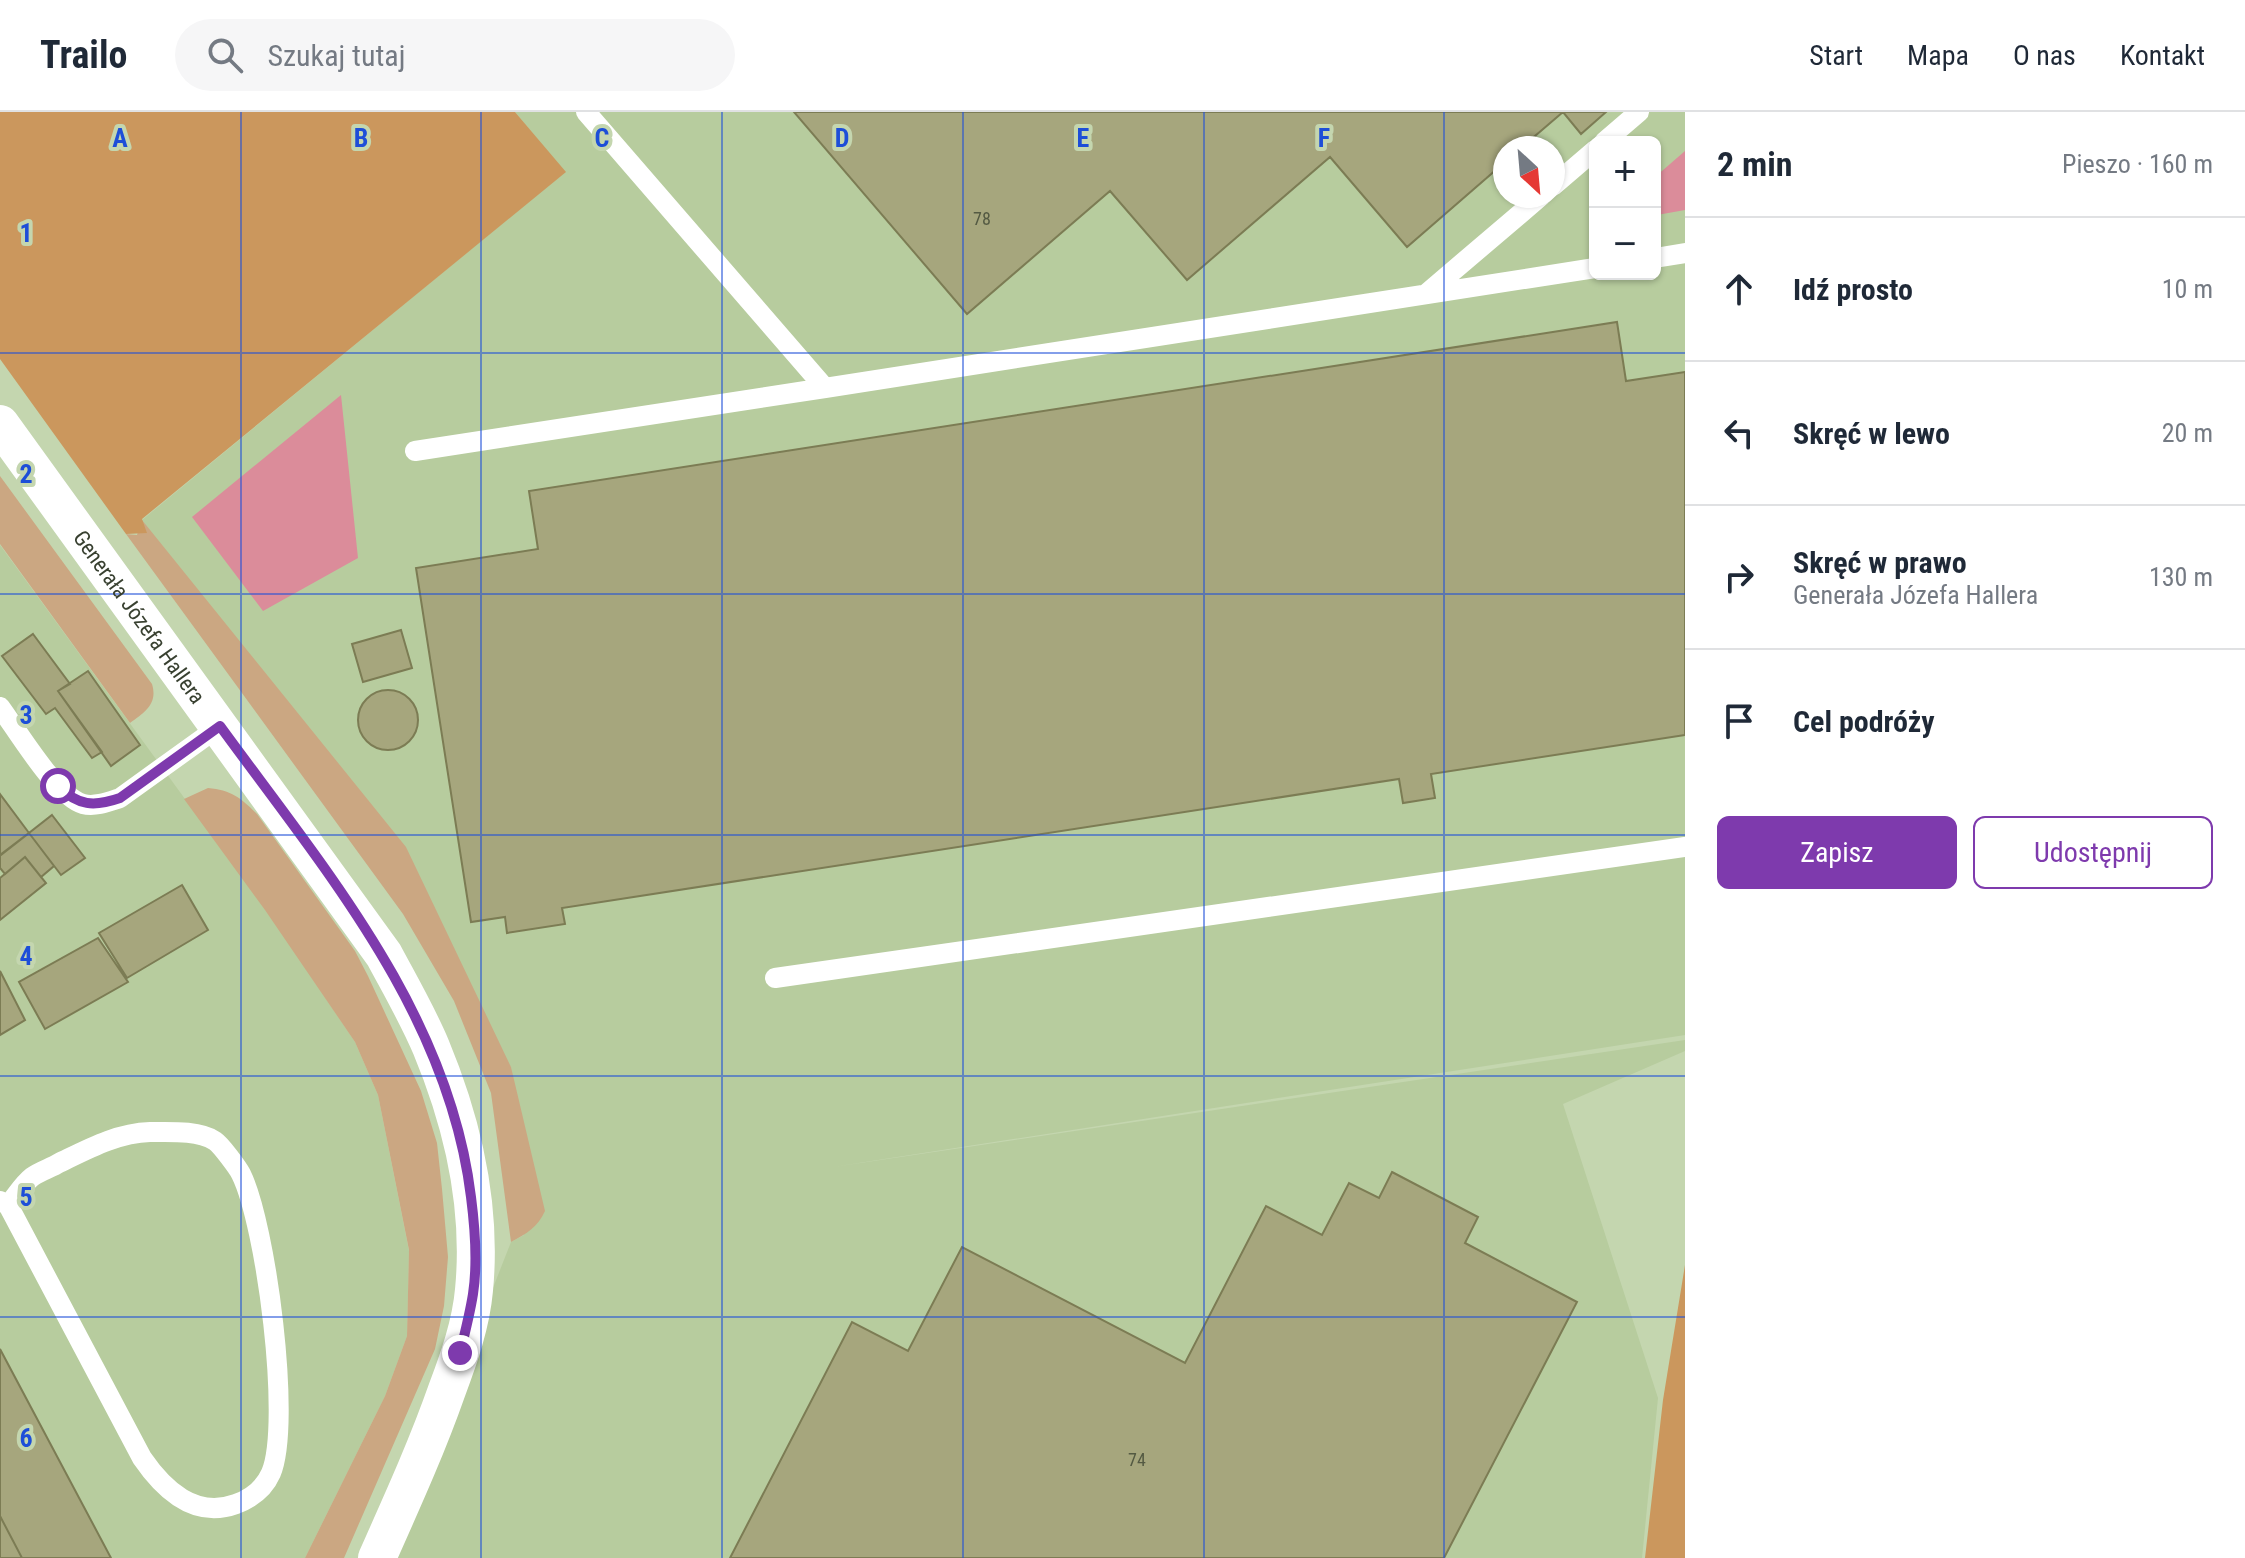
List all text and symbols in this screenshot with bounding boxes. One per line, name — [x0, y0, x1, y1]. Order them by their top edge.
search box — [175, 19, 735, 91]
text: Trailo — [40, 33, 127, 77]
icon: search — [203, 33, 247, 77]
text: Szukaj tutaj — [267, 38, 405, 73]
text: Start — [1809, 39, 1863, 72]
text: Mapa — [1907, 39, 1969, 72]
text: O nas — [2013, 39, 2076, 72]
text: Kontakt — [2120, 39, 2205, 72]
text: A — [112, 123, 128, 153]
text: B — [354, 123, 368, 153]
text: C — [595, 123, 610, 153]
text: D — [835, 123, 849, 153]
text: E — [1077, 123, 1090, 153]
text: F — [1318, 123, 1330, 153]
north arrow — [1493, 136, 1565, 208]
map controls — [1589, 136, 1661, 280]
button: + — [1589, 136, 1661, 208]
text: 2 min — [1717, 144, 1793, 184]
text: Pieszo · 160 m — [2062, 149, 2213, 179]
house number: 78 — [973, 208, 991, 229]
button: − — [1589, 208, 1661, 280]
text: 1 — [19, 218, 33, 248]
icon: ahead — [1717, 267, 1761, 311]
text: Idź prosto — [1793, 272, 1913, 307]
text: 10 m — [2162, 274, 2213, 304]
icon: left — [1717, 411, 1761, 455]
text: Skręć w lewo — [1793, 416, 1950, 451]
text: 20 m — [2162, 418, 2213, 448]
text: 2 — [19, 459, 33, 489]
street label: Generała Józefa Hallera — [68, 526, 210, 709]
text: Skręć w prawo — [1793, 545, 1967, 580]
icon: right — [1717, 555, 1761, 599]
text: 130 m — [2149, 562, 2213, 592]
text: Generała Józefa Hallera — [1793, 580, 2038, 610]
icon: arrive — [1717, 699, 1761, 743]
text: 3 — [19, 700, 33, 730]
text: Cel podróży — [1793, 704, 1935, 739]
route start — [40, 768, 76, 804]
button: Zapisz — [1717, 816, 1957, 889]
button: Udostępnij — [1973, 816, 2213, 889]
text: 4 — [19, 941, 33, 971]
text: 5 — [19, 1182, 33, 1212]
route end — [442, 1335, 478, 1371]
text: 6 — [19, 1423, 33, 1453]
house number: 74 — [1128, 1449, 1146, 1470]

